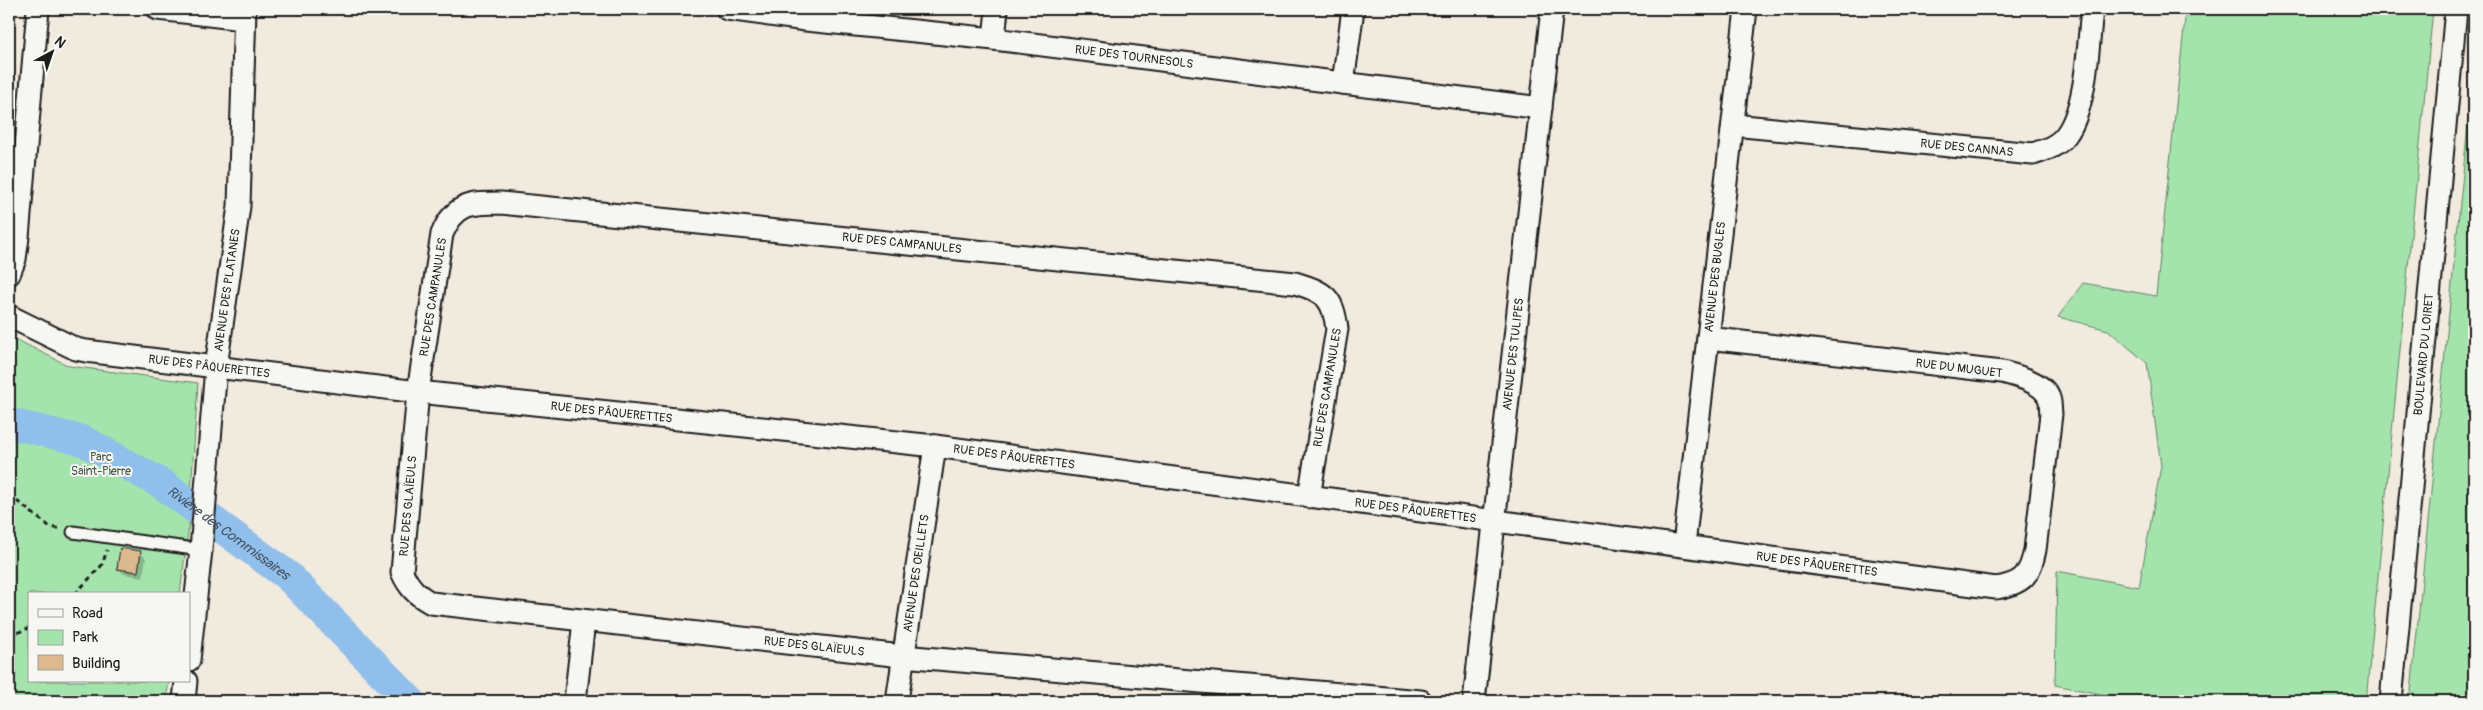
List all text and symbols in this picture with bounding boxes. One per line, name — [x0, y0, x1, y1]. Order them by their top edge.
north arrow — [28, 28, 78, 78]
text: N — [51, 33, 69, 52]
street label: RUE DES TOURNESOLS — [1074, 42, 1194, 72]
street label: RUE DES CANNAS — [1920, 136, 2014, 160]
street label: AVENUE DES BUGLES — [1702, 221, 1729, 333]
street label: AVENUE DES PLATANES — [211, 228, 244, 353]
street label: RUE DES CAMPANULES — [841, 230, 962, 257]
street label: RUE DES CAMPANULES — [417, 237, 450, 358]
street label: BOULEVARD DU LOIRET — [2411, 293, 2437, 416]
street label: AVENUE DES TULIPES — [1500, 297, 1527, 411]
street label: RUE DES CAMPANULES — [1310, 327, 1345, 448]
street label: RUE DES PÂQUERETTES — [147, 352, 271, 382]
street label: RUE DU MUGUET — [1915, 356, 2003, 381]
street label: RUE DES PÂQUERETTES — [550, 399, 673, 427]
street label: RUE DES PÂQUERETTES — [952, 442, 1076, 473]
park label: Parc Saint-Pierre — [71, 450, 131, 479]
street label: RUE DES GLAÏEULS — [396, 455, 420, 557]
water label: Rivière des Commissaires — [164, 483, 295, 585]
street label: RUE DES PÂQUERETTES — [1354, 495, 1477, 526]
street label: AVENUE DES OEILLETS — [900, 514, 933, 633]
street label: RUE DES PÂQUERETTES — [1755, 549, 1879, 580]
legend — [28, 592, 190, 682]
text: Road — [72, 604, 103, 623]
text: Park — [72, 628, 99, 647]
street label: RUE DES GLAÏEULS — [763, 634, 865, 660]
text: Building — [72, 654, 120, 673]

